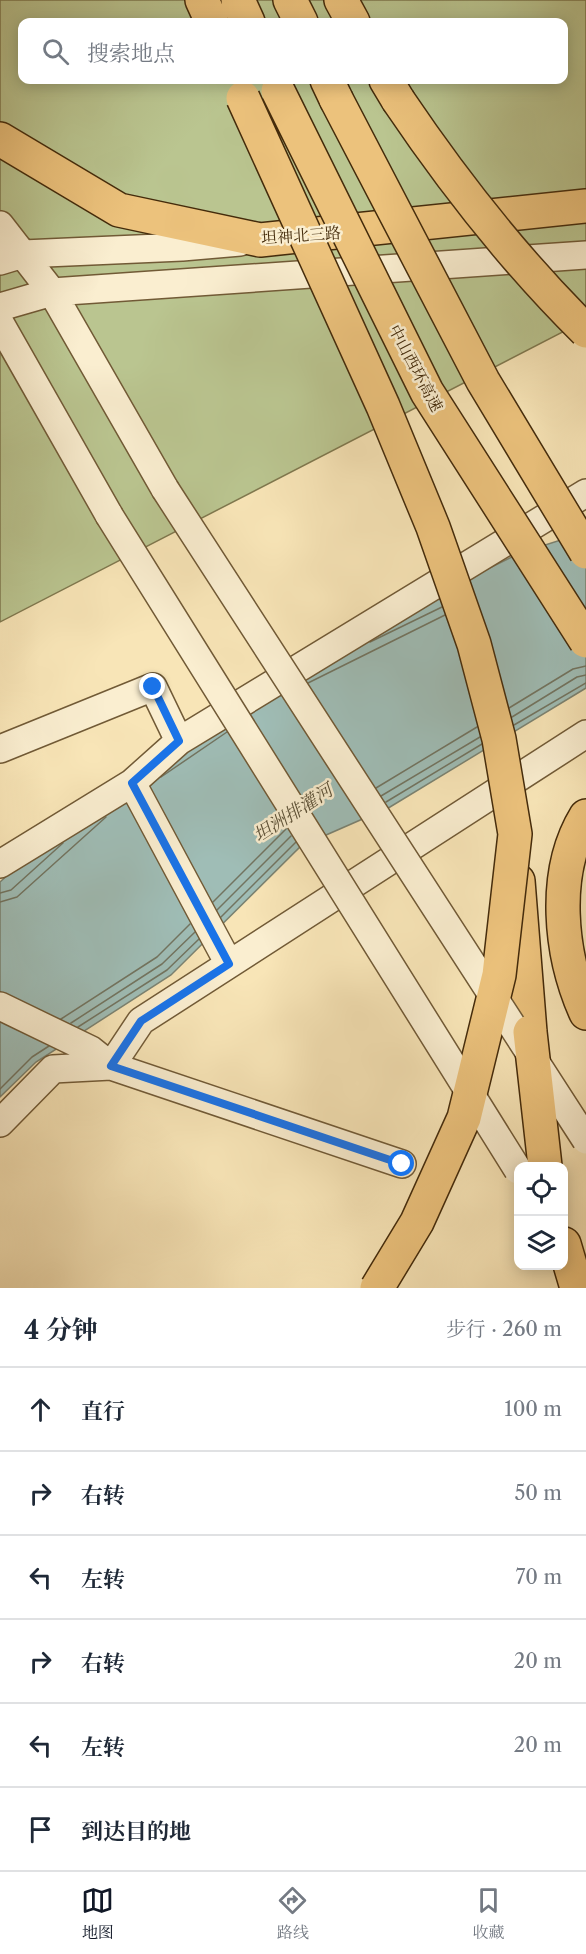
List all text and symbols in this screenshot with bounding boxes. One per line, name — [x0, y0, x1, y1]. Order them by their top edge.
search box — [18, 18, 568, 84]
icon: search — [39, 35, 72, 68]
text: 搜索地点 — [87, 40, 175, 67]
street label: 坦神北三路 — [260, 222, 342, 248]
street label: 中山西环高速 — [385, 321, 447, 415]
route end — [139, 673, 165, 699]
water label: 坦洲排灌河 — [249, 778, 339, 847]
route start — [388, 1150, 414, 1176]
map controls — [514, 1162, 568, 1270]
button: locate — [514, 1162, 568, 1216]
button: layers — [514, 1216, 568, 1270]
text: 4 分钟 — [24, 1314, 98, 1346]
text: 步行 · 260 m — [446, 1317, 562, 1341]
icon: ahead — [24, 1393, 57, 1426]
text: 100 m — [504, 1397, 562, 1421]
text: 直行 — [81, 1398, 125, 1425]
icon: right — [24, 1477, 57, 1510]
text: 50 m — [515, 1481, 562, 1505]
text: 右转 — [81, 1482, 125, 1509]
icon: left — [24, 1561, 57, 1594]
text: 70 m — [516, 1565, 562, 1589]
text: 左转 — [81, 1566, 125, 1593]
icon: right — [24, 1645, 57, 1678]
text: 20 m — [514, 1649, 562, 1673]
text: 右转 — [81, 1650, 125, 1677]
icon: left — [24, 1729, 57, 1762]
text: 20 m — [514, 1733, 562, 1757]
text: 左转 — [81, 1734, 125, 1761]
icon: arrive — [24, 1813, 57, 1846]
text: 到达目的地 — [81, 1818, 191, 1845]
tab: 地图 — [81, 1884, 114, 1943]
tab: 路线 — [276, 1884, 309, 1943]
tab: 收藏 — [472, 1884, 505, 1943]

